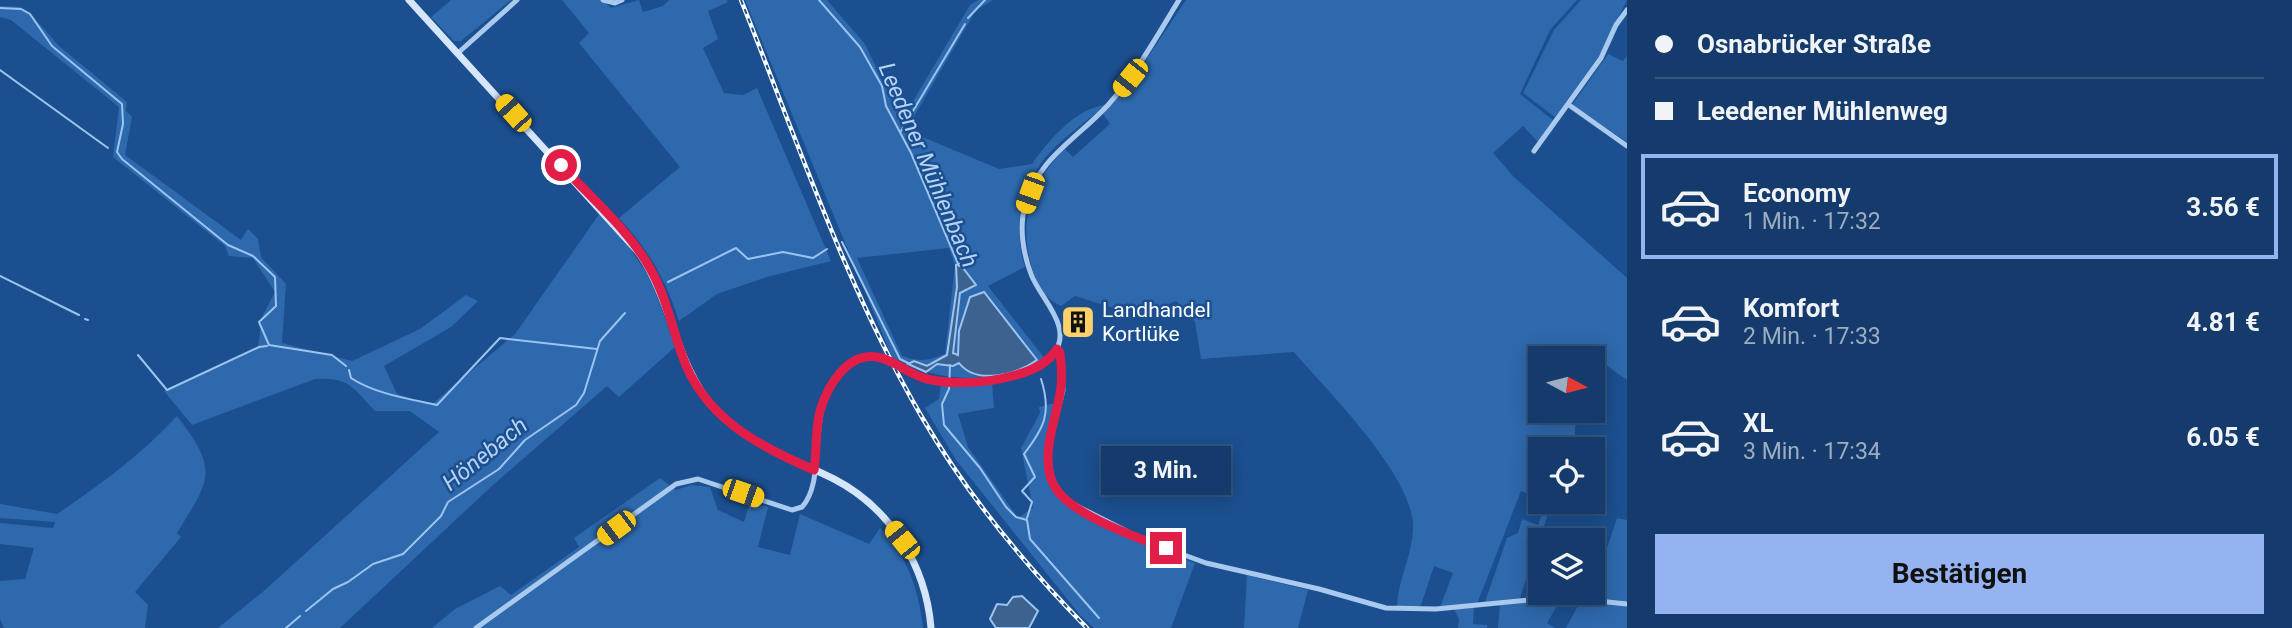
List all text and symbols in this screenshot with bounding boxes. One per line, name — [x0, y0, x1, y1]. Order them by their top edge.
text: Osnabrücker Straße — [1697, 29, 1931, 59]
car — [1109, 55, 1152, 101]
water label: Leedener Mühlenbach — [873, 59, 983, 271]
car — [492, 90, 535, 136]
text: Leedener Mühlenweg — [1697, 96, 1948, 126]
route start — [545, 149, 577, 181]
car — [1013, 170, 1048, 216]
icon: car — [1659, 175, 1722, 238]
text: Economy — [1743, 178, 1850, 208]
text: 3.56 € — [2186, 192, 2260, 222]
text: 1 Min. · 17:32 — [1743, 208, 1881, 235]
icon: car — [1659, 290, 1722, 353]
text: Komfort — [1743, 293, 1839, 323]
place label: Landhandel Kortlüke — [1102, 298, 1211, 346]
building icon: Landhandel Kortlüke — [1059, 303, 1097, 341]
text: 4.81 € — [2186, 307, 2260, 337]
text: 2 Min. · 17:33 — [1743, 323, 1881, 350]
north arrow — [1528, 346, 1605, 424]
map controls — [1528, 346, 1605, 605]
icon: car — [1659, 405, 1722, 468]
text: XL — [1743, 408, 1774, 438]
water label: Hönebach — [437, 412, 533, 496]
text: 6.05 € — [2186, 422, 2260, 452]
button: locate — [1528, 437, 1605, 514]
text: 3 Min. · 17:34 — [1743, 438, 1881, 465]
callout: 3 Min. — [1101, 447, 1231, 496]
text: 3 Min. — [1134, 457, 1198, 484]
car — [720, 476, 767, 510]
car — [593, 507, 640, 549]
car — [881, 517, 924, 563]
button: layers — [1528, 528, 1605, 605]
route end — [1150, 532, 1182, 564]
button: Bestätigen — [1655, 534, 2264, 614]

